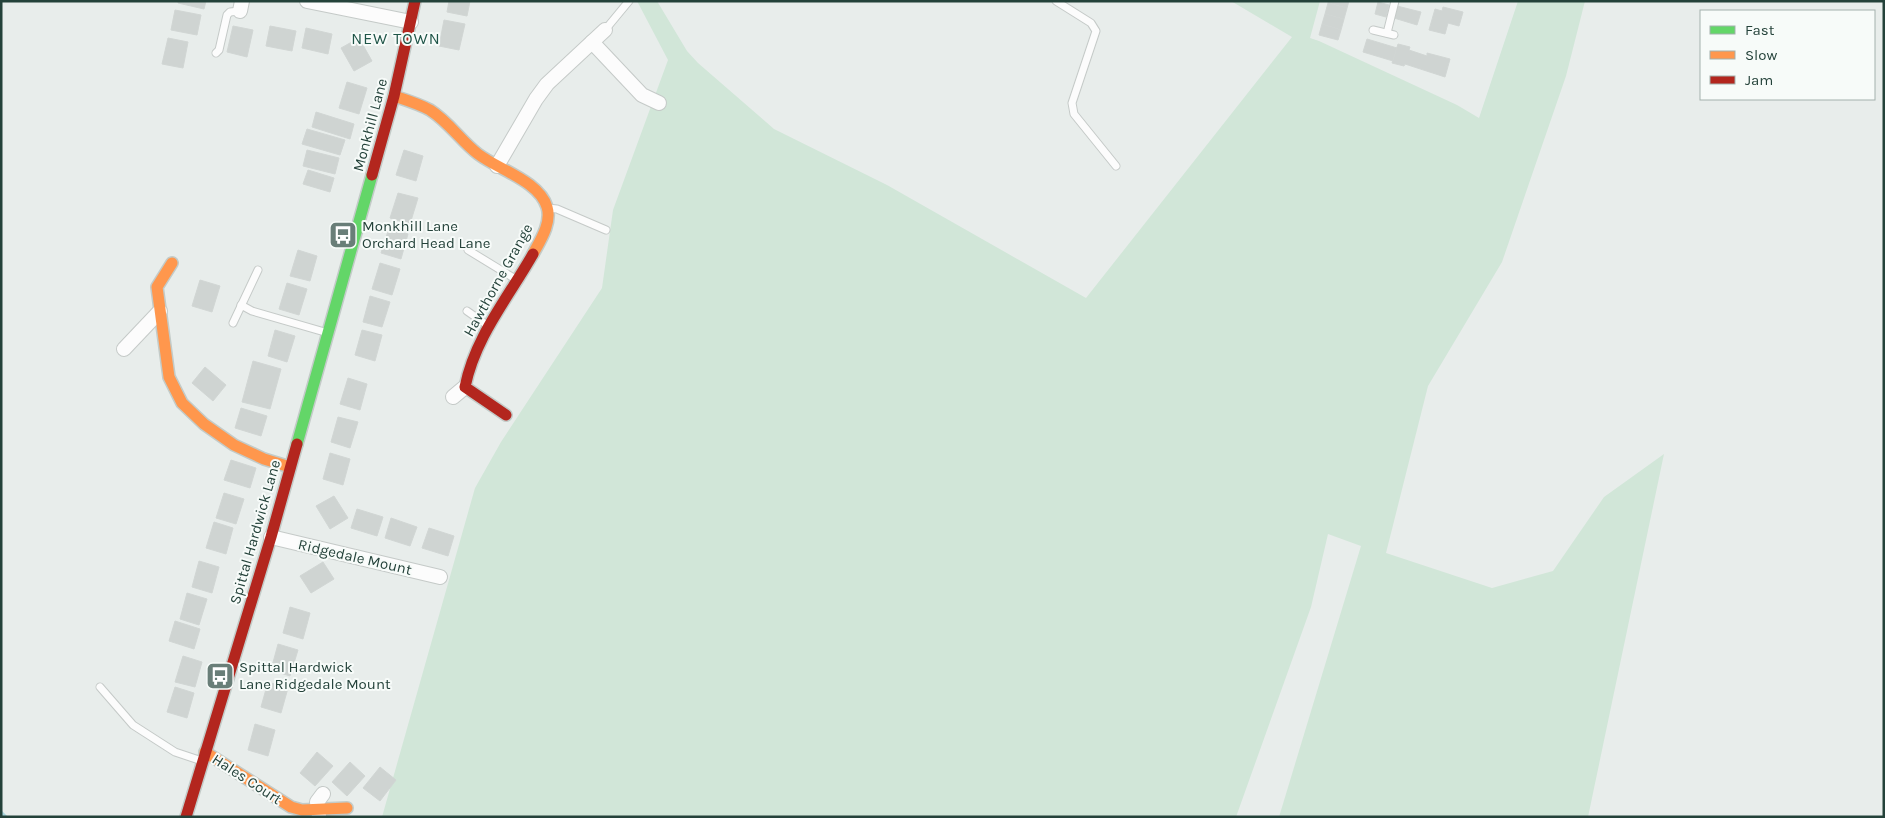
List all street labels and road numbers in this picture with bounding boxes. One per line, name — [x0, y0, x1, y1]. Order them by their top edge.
street label: Monkhill Lane — [349, 76, 391, 174]
street label: Hawthorne Grange — [459, 220, 537, 340]
street label: Spittal Hardwick Lane — [226, 458, 284, 606]
street label: Ridgedale Mount — [296, 535, 414, 579]
street label: Hales Court — [209, 750, 285, 808]

